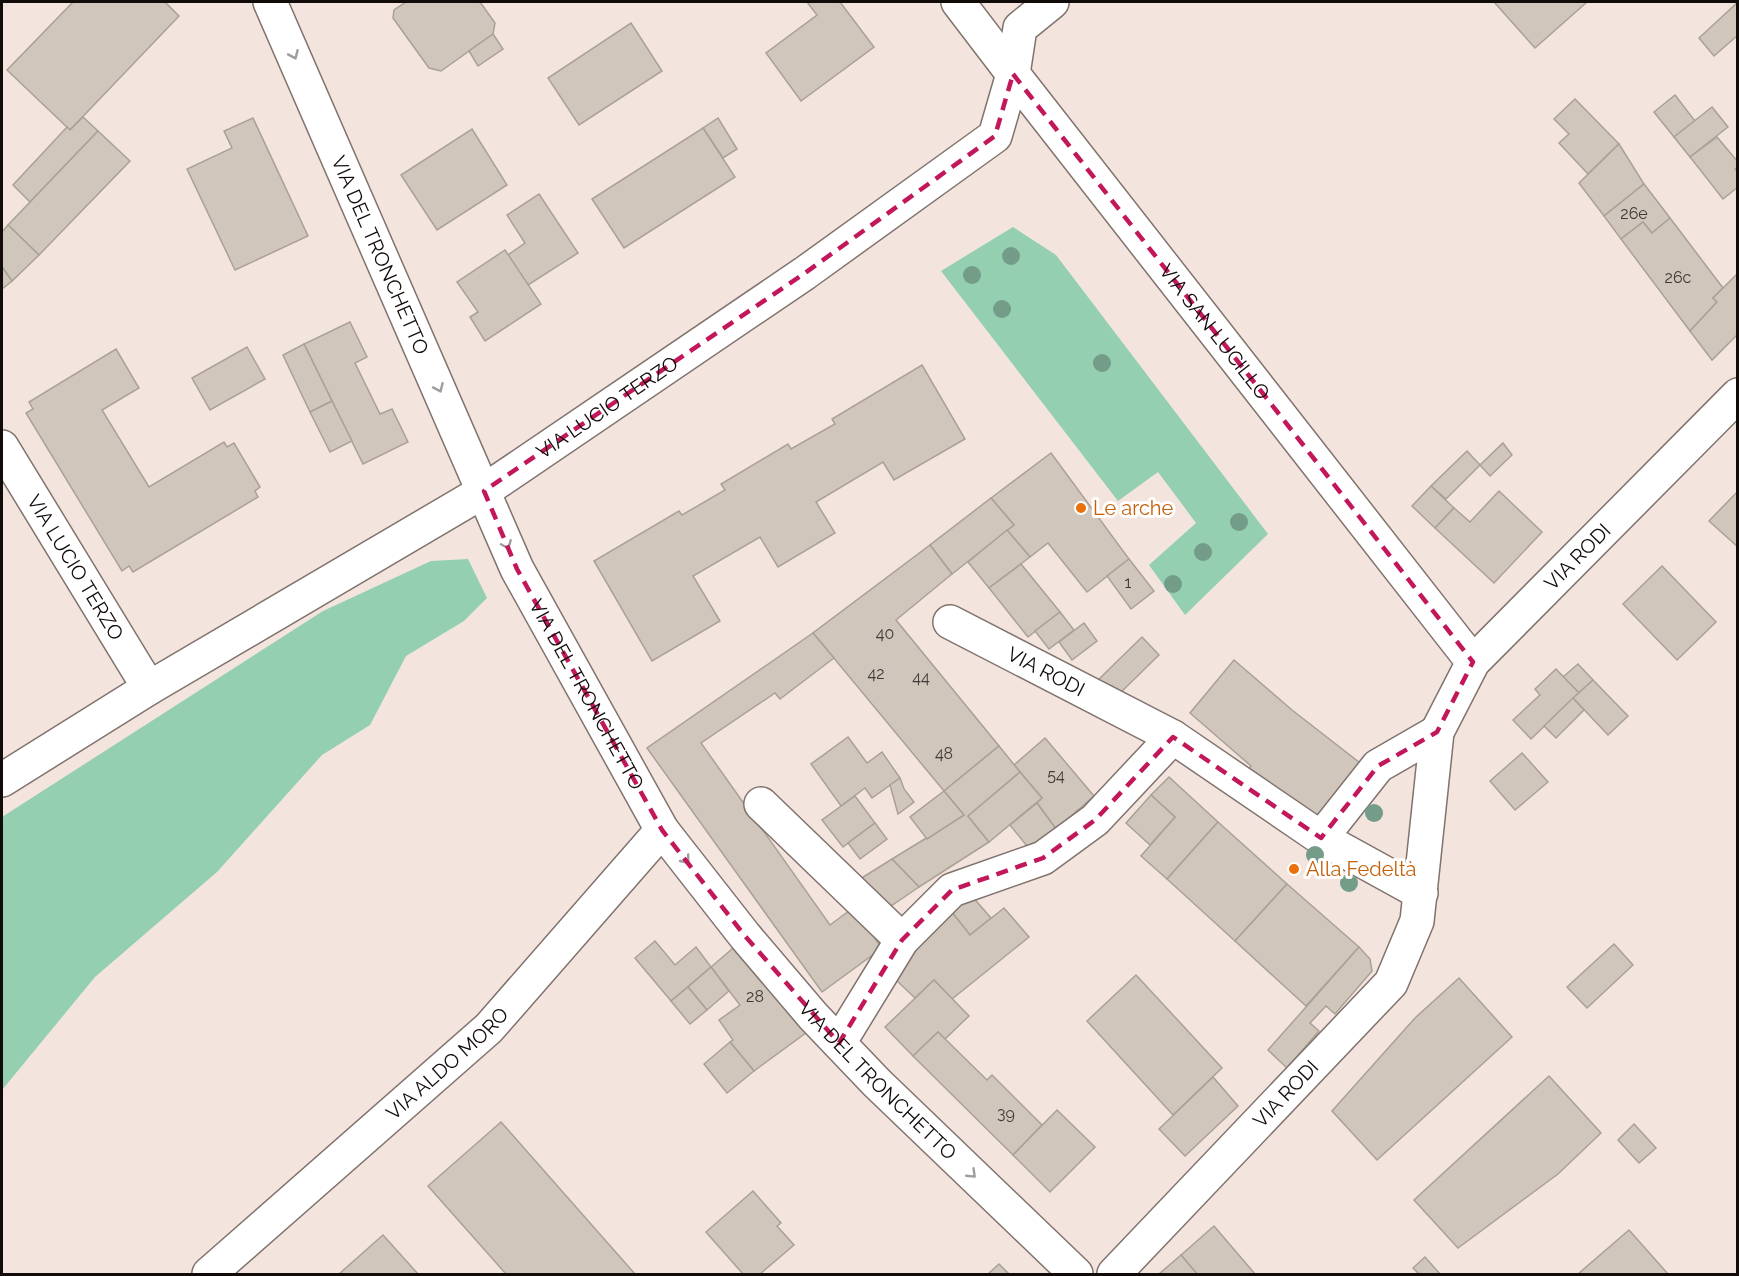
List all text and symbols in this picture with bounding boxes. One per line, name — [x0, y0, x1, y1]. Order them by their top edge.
one-way arrow — [287, 48, 299, 59]
street label: VIA DEL TRONCHETTO — [326, 152, 434, 358]
house number: 26e — [1620, 204, 1648, 223]
street label: VIA SAN LUCILLO — [1154, 259, 1275, 404]
house number: 26c — [1665, 268, 1692, 287]
street label: VIA LUCIO TERZO — [532, 351, 683, 464]
one-way arrow — [431, 381, 443, 392]
street label: VIA LUCIO TERZO — [22, 490, 129, 644]
place label: Le arche — [1093, 496, 1174, 520]
marker: Le arche — [1074, 501, 1088, 515]
street label: VIA RODI — [1539, 519, 1616, 595]
one-way arrow — [499, 539, 511, 550]
house number: 1 — [1125, 573, 1132, 592]
street label: VIA DEL TRONCHETTO — [524, 595, 649, 794]
house number: 40 — [876, 624, 894, 643]
street label: VIA RODI — [1003, 642, 1089, 701]
house number: 42 — [867, 664, 885, 683]
house number: 44 — [912, 668, 930, 687]
house number: 48 — [935, 744, 953, 763]
house number: 54 — [1047, 766, 1065, 785]
one-way arrow — [678, 853, 689, 864]
place label: Alla Fedeltà — [1306, 857, 1417, 881]
marker: Alla Fedeltà — [1287, 862, 1301, 876]
house number: 28 — [746, 987, 764, 1006]
street label: VIA DEL TRONCHETTO — [794, 996, 962, 1165]
street label: VIA ALDO MORO — [381, 1002, 513, 1125]
street label: VIA RODI — [1248, 1055, 1323, 1132]
house number: 39 — [997, 1104, 1015, 1123]
one-way arrow — [965, 1167, 976, 1178]

